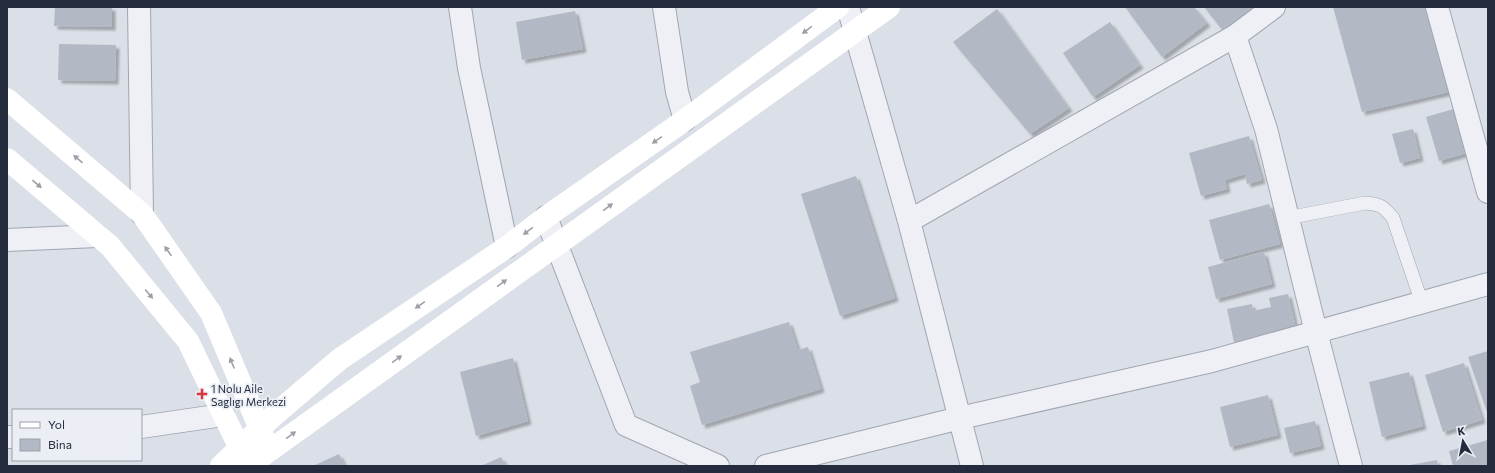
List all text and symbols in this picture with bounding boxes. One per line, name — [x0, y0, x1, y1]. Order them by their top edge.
one-way arrow — [801, 26, 812, 34]
one-way arrow — [651, 136, 662, 144]
one-way arrow — [72, 154, 83, 163]
one-way arrow — [31, 180, 42, 189]
one-way arrow — [603, 203, 613, 211]
one-way arrow — [522, 227, 533, 236]
one-way arrow — [164, 246, 172, 256]
one-way arrow — [497, 279, 508, 287]
one-way arrow — [145, 289, 154, 300]
one-way arrow — [415, 301, 426, 309]
one-way arrow — [391, 355, 402, 363]
one-way arrow — [229, 358, 235, 369]
place label: 1 Nolu Aile Saglıgı Merkezi — [211, 382, 286, 408]
marker: 1 Nolu Aile Saglıgı Merkezi — [196, 388, 208, 400]
legend — [12, 409, 142, 461]
text: Yol — [48, 417, 65, 431]
north arrow — [1443, 421, 1483, 461]
text: K — [1456, 424, 1466, 438]
one-way arrow — [286, 431, 297, 439]
text: Bina — [48, 437, 72, 451]

